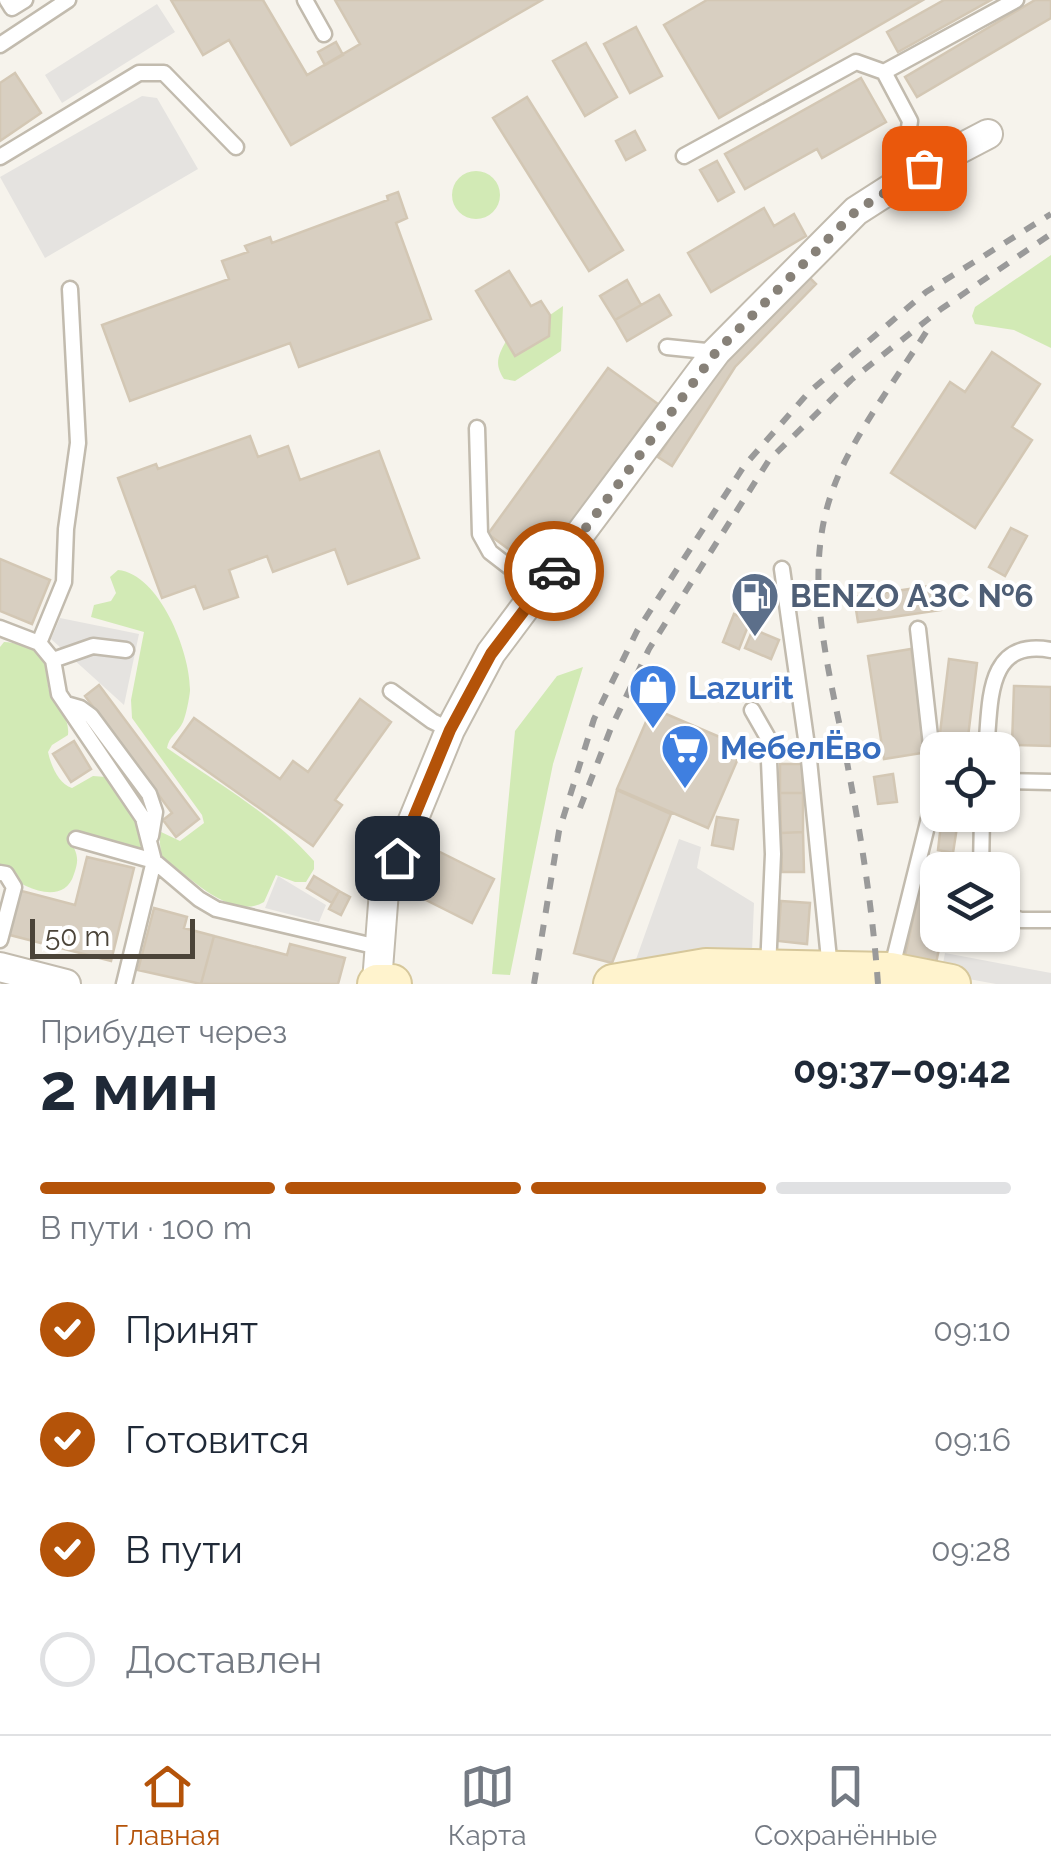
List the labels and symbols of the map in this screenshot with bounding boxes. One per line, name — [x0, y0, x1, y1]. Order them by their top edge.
pin — [882, 126, 967, 211]
courier — [504, 521, 604, 621]
fuel station icon: BENZO АЗС №6 — [729, 570, 781, 638]
place label: BENZO АЗС №6 — [790, 577, 1034, 614]
shop icon: Lazurit — [627, 662, 679, 730]
place label: Lazurit — [688, 669, 793, 706]
supermarket icon: МебелЁво — [659, 722, 711, 790]
place label: МебелЁво — [720, 729, 881, 766]
pin — [355, 816, 440, 901]
scale bar — [30, 914, 195, 958]

